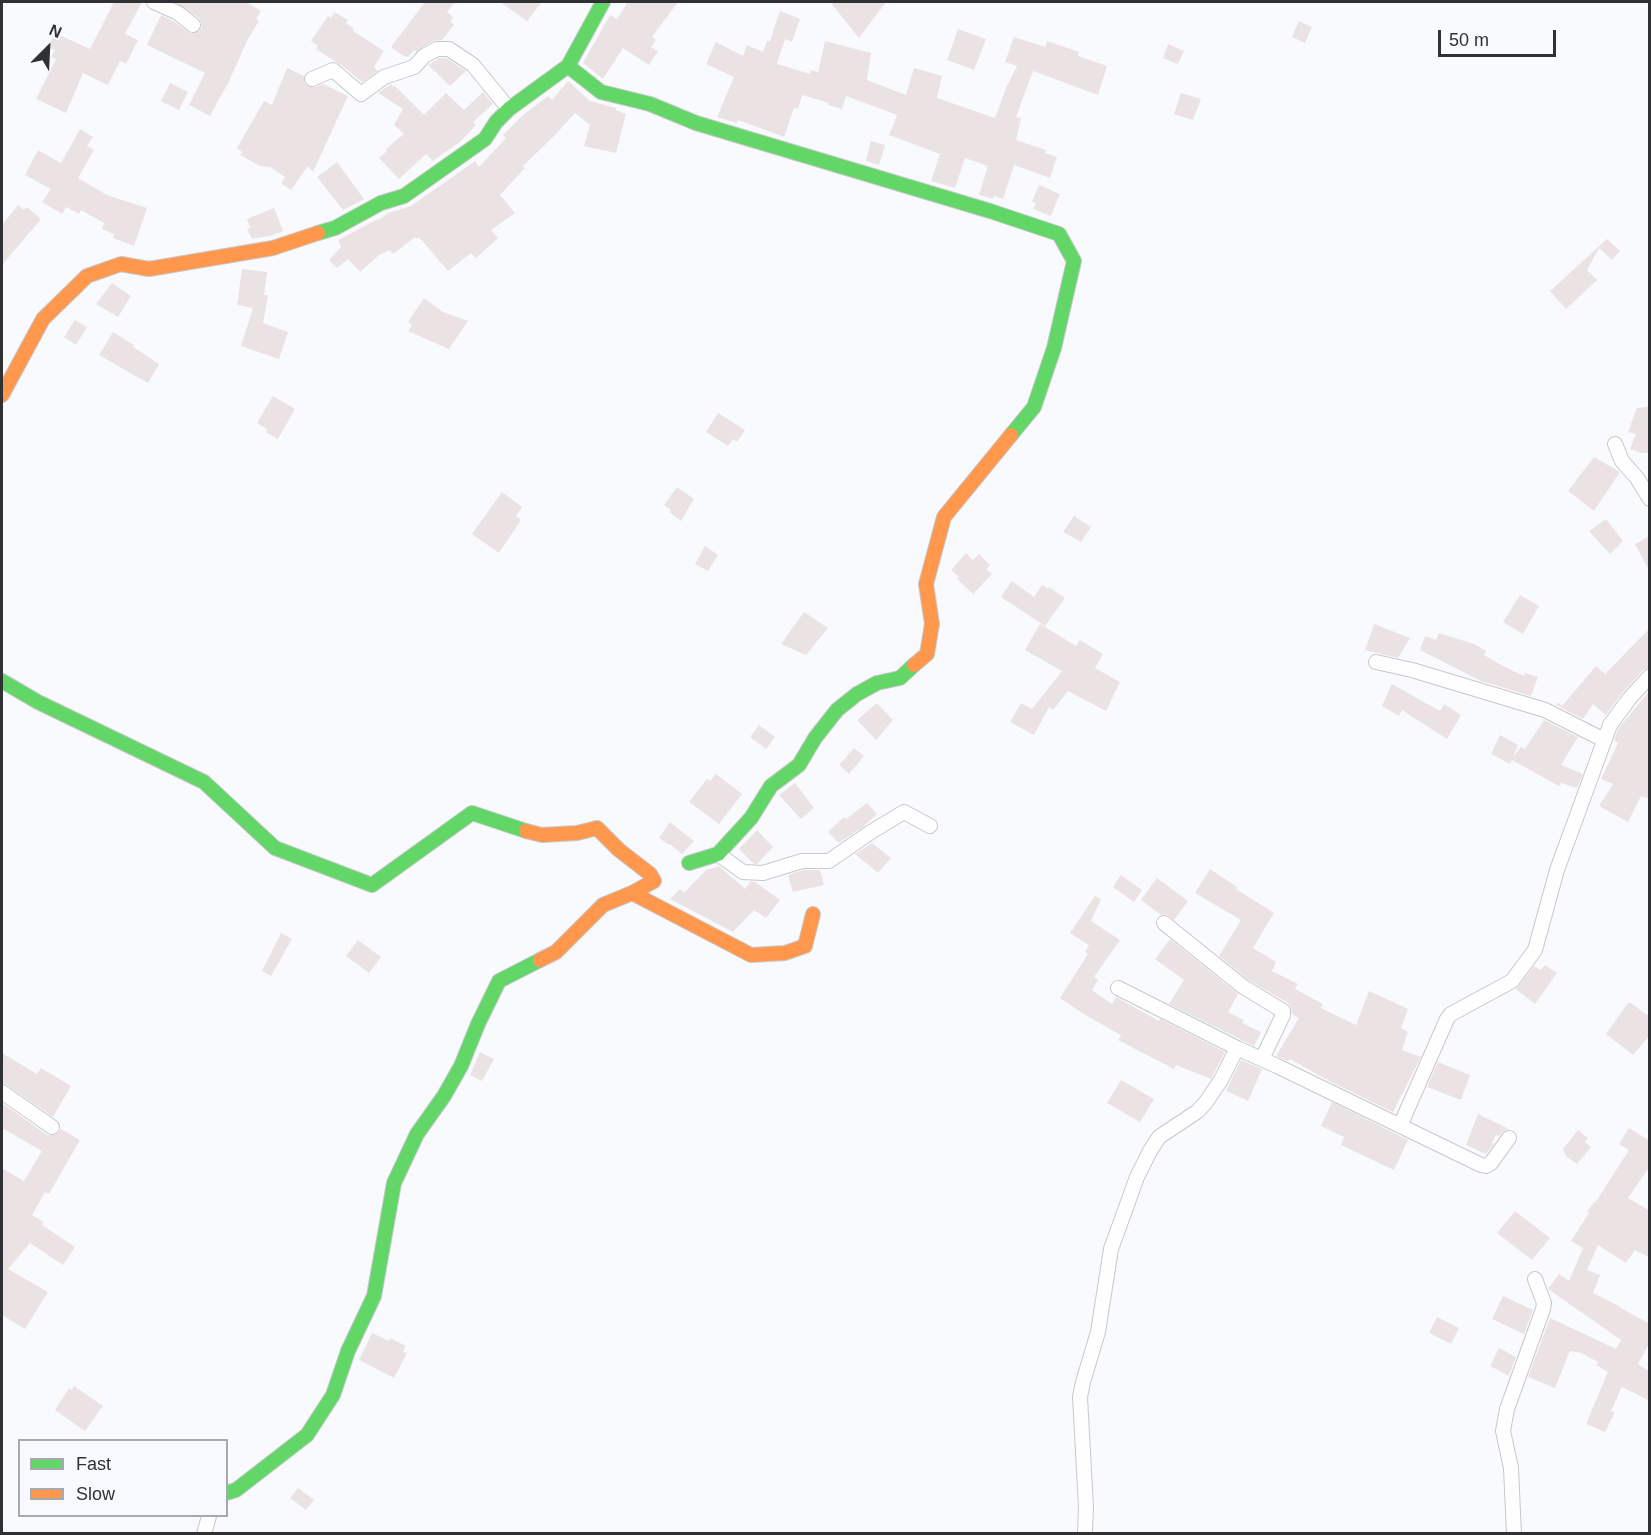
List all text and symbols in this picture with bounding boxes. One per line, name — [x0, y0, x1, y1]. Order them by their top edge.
north arrow — [18, 18, 78, 78]
scale bar — [1441, 18, 1560, 56]
text: N — [47, 21, 64, 41]
text: 50 m — [1449, 30, 1489, 50]
legend — [18, 1439, 228, 1517]
text: Fast — [76, 1454, 111, 1474]
text: Slow — [76, 1484, 115, 1504]

